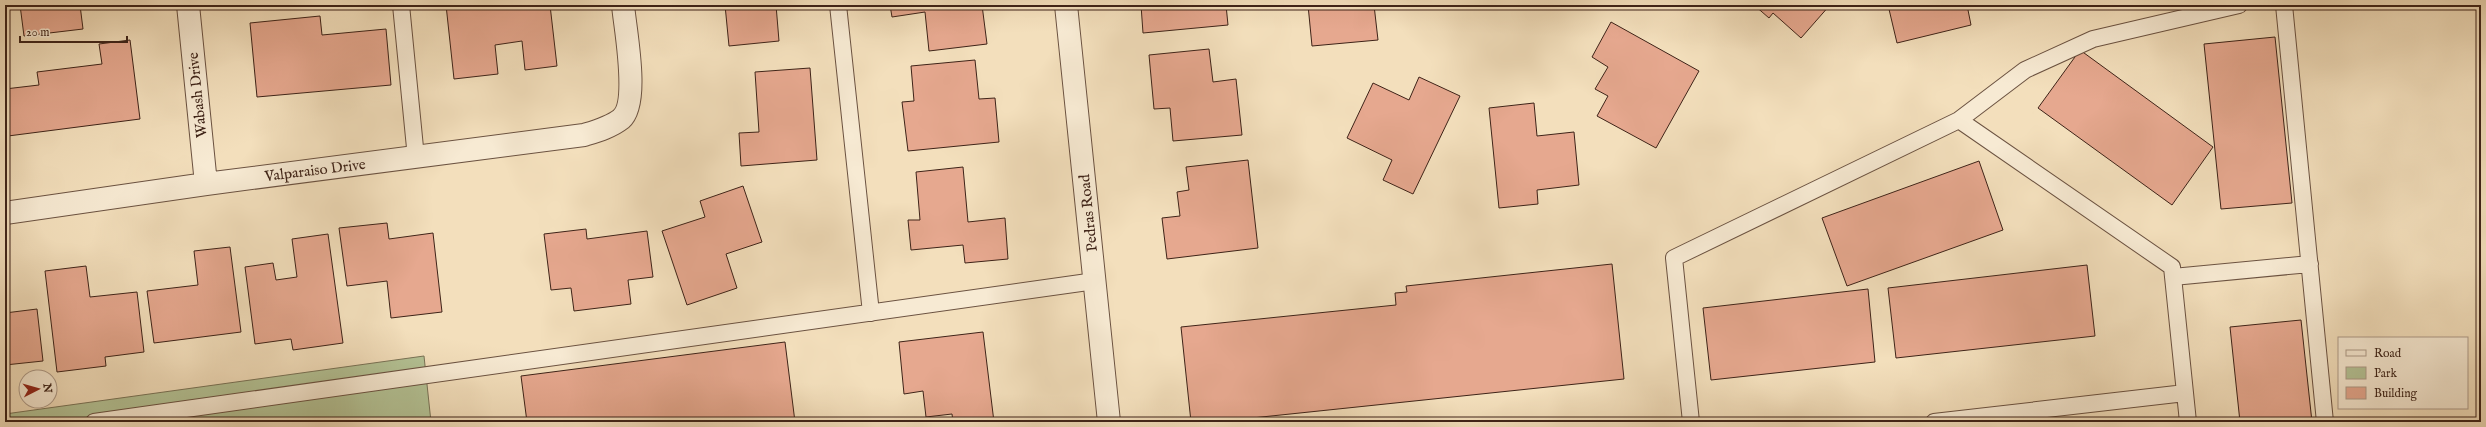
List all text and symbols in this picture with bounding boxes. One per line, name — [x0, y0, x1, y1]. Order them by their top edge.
scale bar — [20, 18, 127, 44]
text: 20 m — [26, 25, 49, 40]
street label: Wabash Drive — [184, 51, 211, 139]
street label: Valparaiso Drive — [262, 155, 367, 186]
street label: Pedras Road — [1075, 172, 1102, 253]
legend — [2338, 337, 2468, 409]
text: Road — [2374, 346, 2402, 361]
text: Park — [2374, 366, 2397, 381]
north arrow — [18, 369, 58, 409]
text: N — [39, 382, 54, 394]
text: Building — [2374, 386, 2418, 401]

